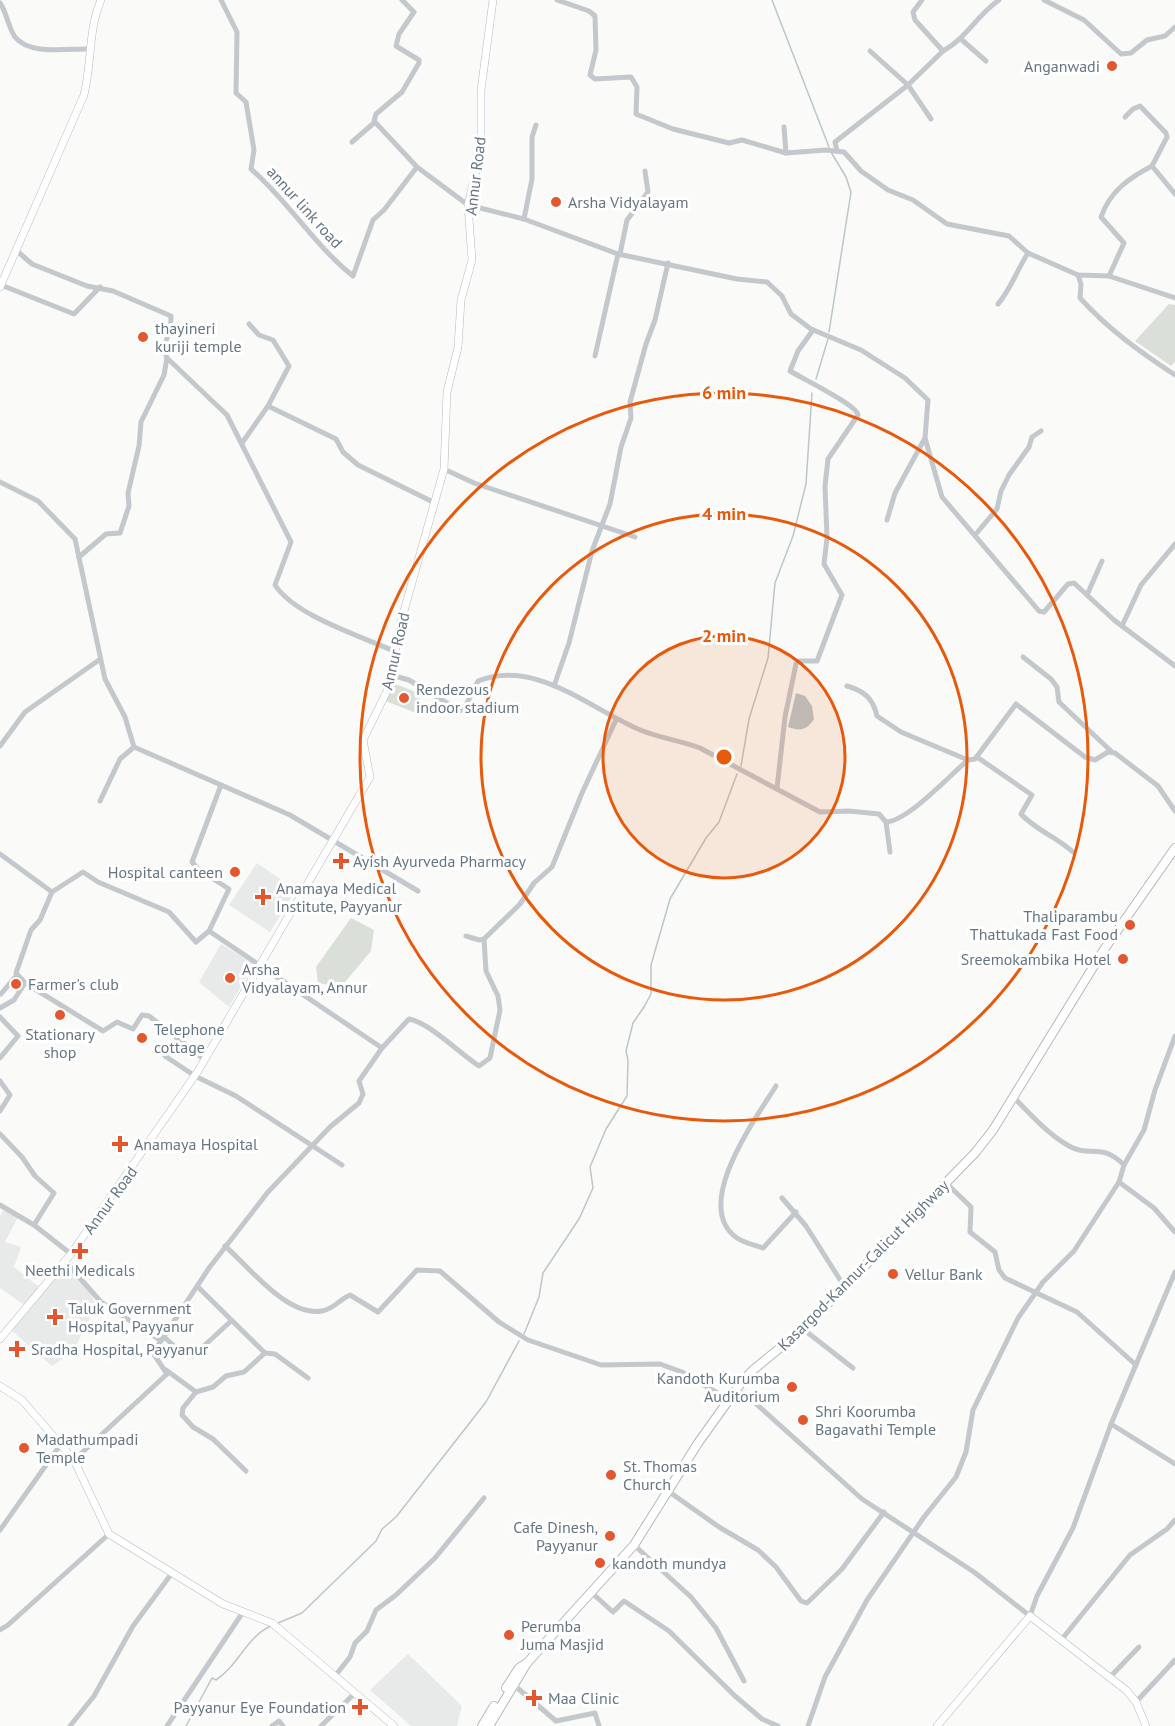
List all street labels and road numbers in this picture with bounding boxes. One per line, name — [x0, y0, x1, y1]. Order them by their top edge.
street label: Annur Road — [460, 136, 490, 216]
street label: annur link road — [263, 162, 347, 252]
street label: Annur Road — [376, 610, 414, 692]
street label: Annur Road — [79, 1162, 141, 1238]
street label: Kasargod-Kannur-Calicut Highway — [773, 1175, 953, 1355]

